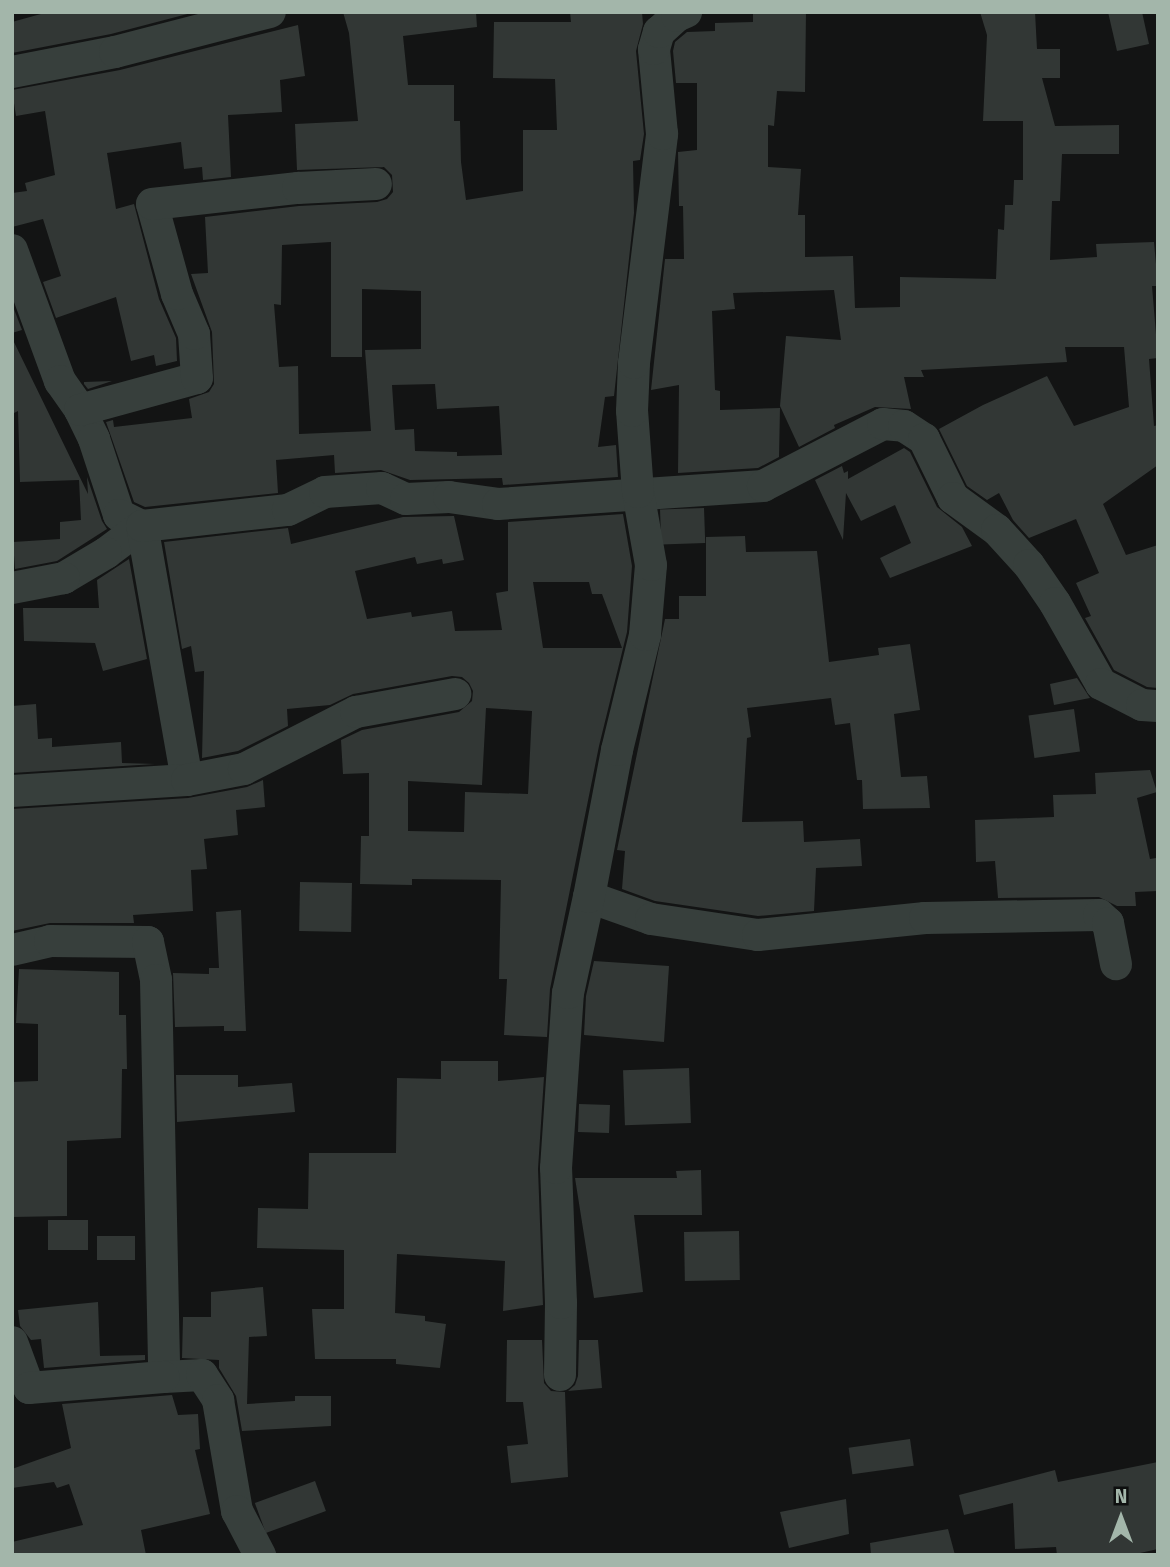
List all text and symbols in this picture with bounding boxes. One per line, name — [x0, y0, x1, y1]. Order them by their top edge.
north arrow — [1086, 1483, 1156, 1553]
text: N — [1115, 1485, 1127, 1508]

